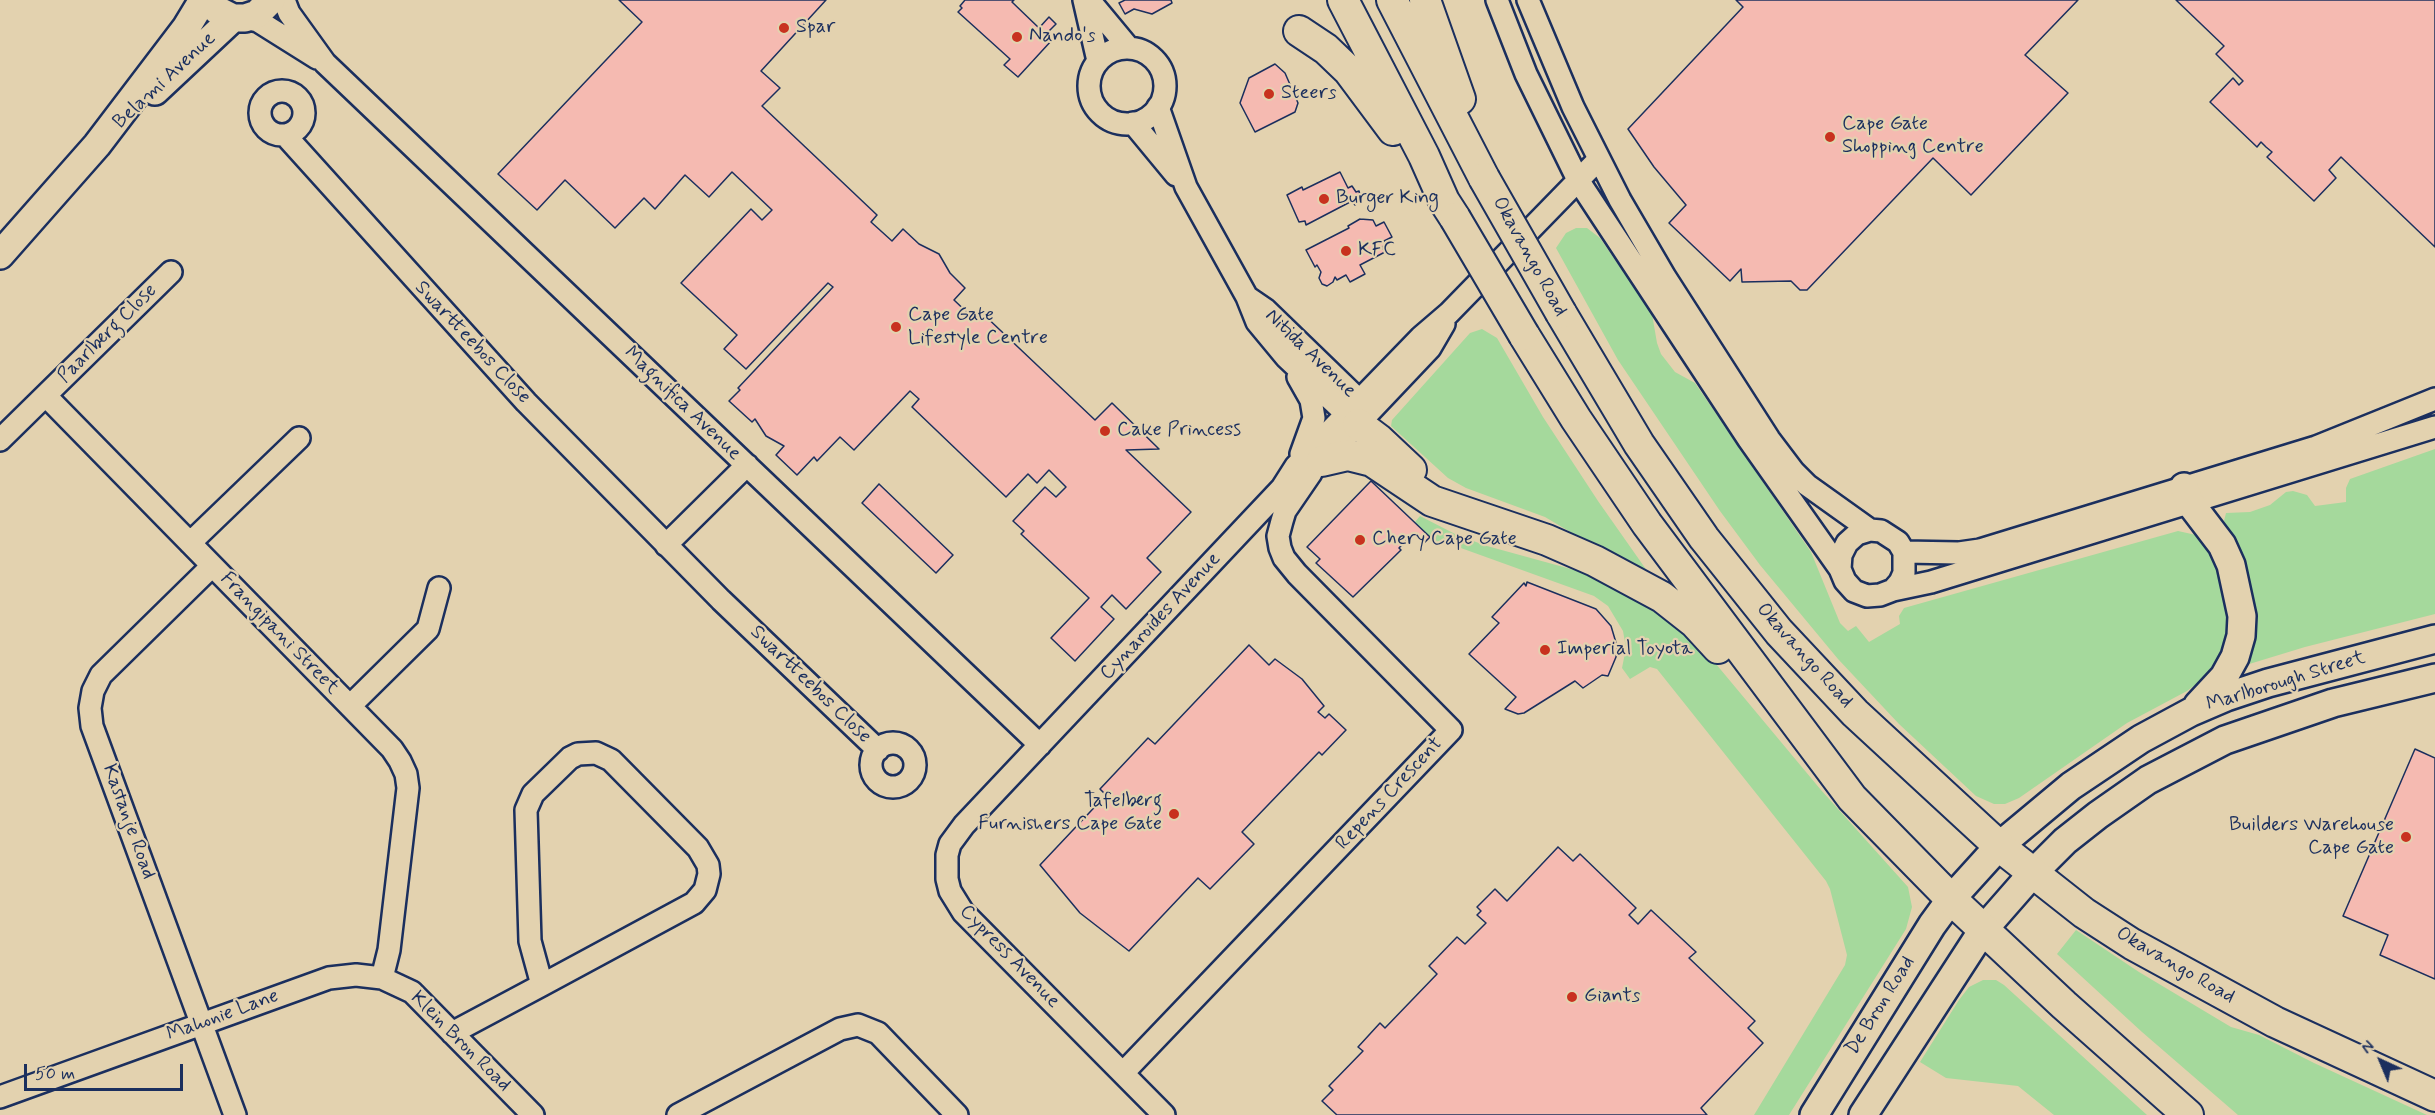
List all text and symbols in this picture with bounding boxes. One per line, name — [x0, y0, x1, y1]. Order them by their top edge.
place label: Spar — [796, 16, 835, 40]
marker: Spar — [777, 21, 791, 35]
place label: Nando's — [1029, 25, 1096, 49]
street label: Belami Avenue — [109, 27, 221, 135]
marker: Nando's — [1010, 30, 1024, 44]
place label: Steers — [1281, 82, 1337, 106]
marker: Steers — [1262, 87, 1276, 101]
place label: Cape Gate Shopping Centre — [1842, 113, 1984, 160]
marker: Cape Gate Shopping Centre — [1823, 130, 1837, 144]
place label: Burger King — [1336, 187, 1439, 211]
marker: Burger King — [1317, 192, 1331, 206]
street label: Okavango Road — [1486, 193, 1572, 321]
place label: KFC — [1358, 239, 1396, 263]
marker: KFC — [1339, 244, 1353, 258]
street label: Swartteebos Close — [409, 276, 535, 410]
street label: Paarlberg Close — [53, 279, 163, 389]
place label: Cape Gate Lifestyle Centre — [908, 304, 1048, 351]
street label: Nitida Avenue — [1259, 305, 1361, 403]
marker: Cape Gate Lifestyle Centre — [889, 320, 903, 334]
street label: Magnifica Avenue — [618, 342, 746, 466]
place label: Cake Princess — [1117, 419, 1241, 443]
marker: Cake Princess — [1098, 424, 1112, 438]
place label: Chery Cape Gate — [1372, 528, 1517, 552]
marker: Chery Cape Gate — [1353, 533, 1367, 547]
street label: Cynaroides Avenue — [1096, 548, 1226, 686]
street label: Frangipani Street — [214, 568, 344, 700]
street label: Okavango Road — [1750, 598, 1858, 714]
street label: Swartteebos Close — [744, 621, 876, 749]
place label: Imperial Toyota — [1557, 638, 1693, 662]
marker: Imperial Toyota — [1538, 643, 1552, 657]
street label: Marlborough Street — [2204, 646, 2368, 718]
street label: Repens Crescent — [1332, 733, 1448, 855]
street label: Kastanje Road — [96, 761, 160, 883]
place label: Tafelberg Furnishers Cape Gate — [978, 790, 1162, 837]
marker: Tafelberg Furnishers Cape Gate — [1167, 807, 1181, 821]
place label: Builders Warehouse Cape Gate — [2229, 814, 2394, 861]
marker: Builders Warehouse Cape Gate — [2399, 830, 2413, 844]
street label: Cypress Avenue — [954, 900, 1064, 1014]
street label: Okavango Road — [2111, 922, 2239, 1010]
street label: De Bron Road — [1841, 952, 1921, 1060]
street label: Mahonie Lane — [164, 985, 282, 1047]
place label: Giants — [1584, 985, 1640, 1009]
street label: Klein Bron Road — [405, 987, 515, 1097]
marker: Giants — [1565, 990, 1579, 1004]
north arrow — [2351, 1031, 2411, 1091]
text: N — [2357, 1036, 2379, 1059]
scale bar — [27, 1052, 186, 1090]
text: 50 m — [35, 1062, 75, 1086]

